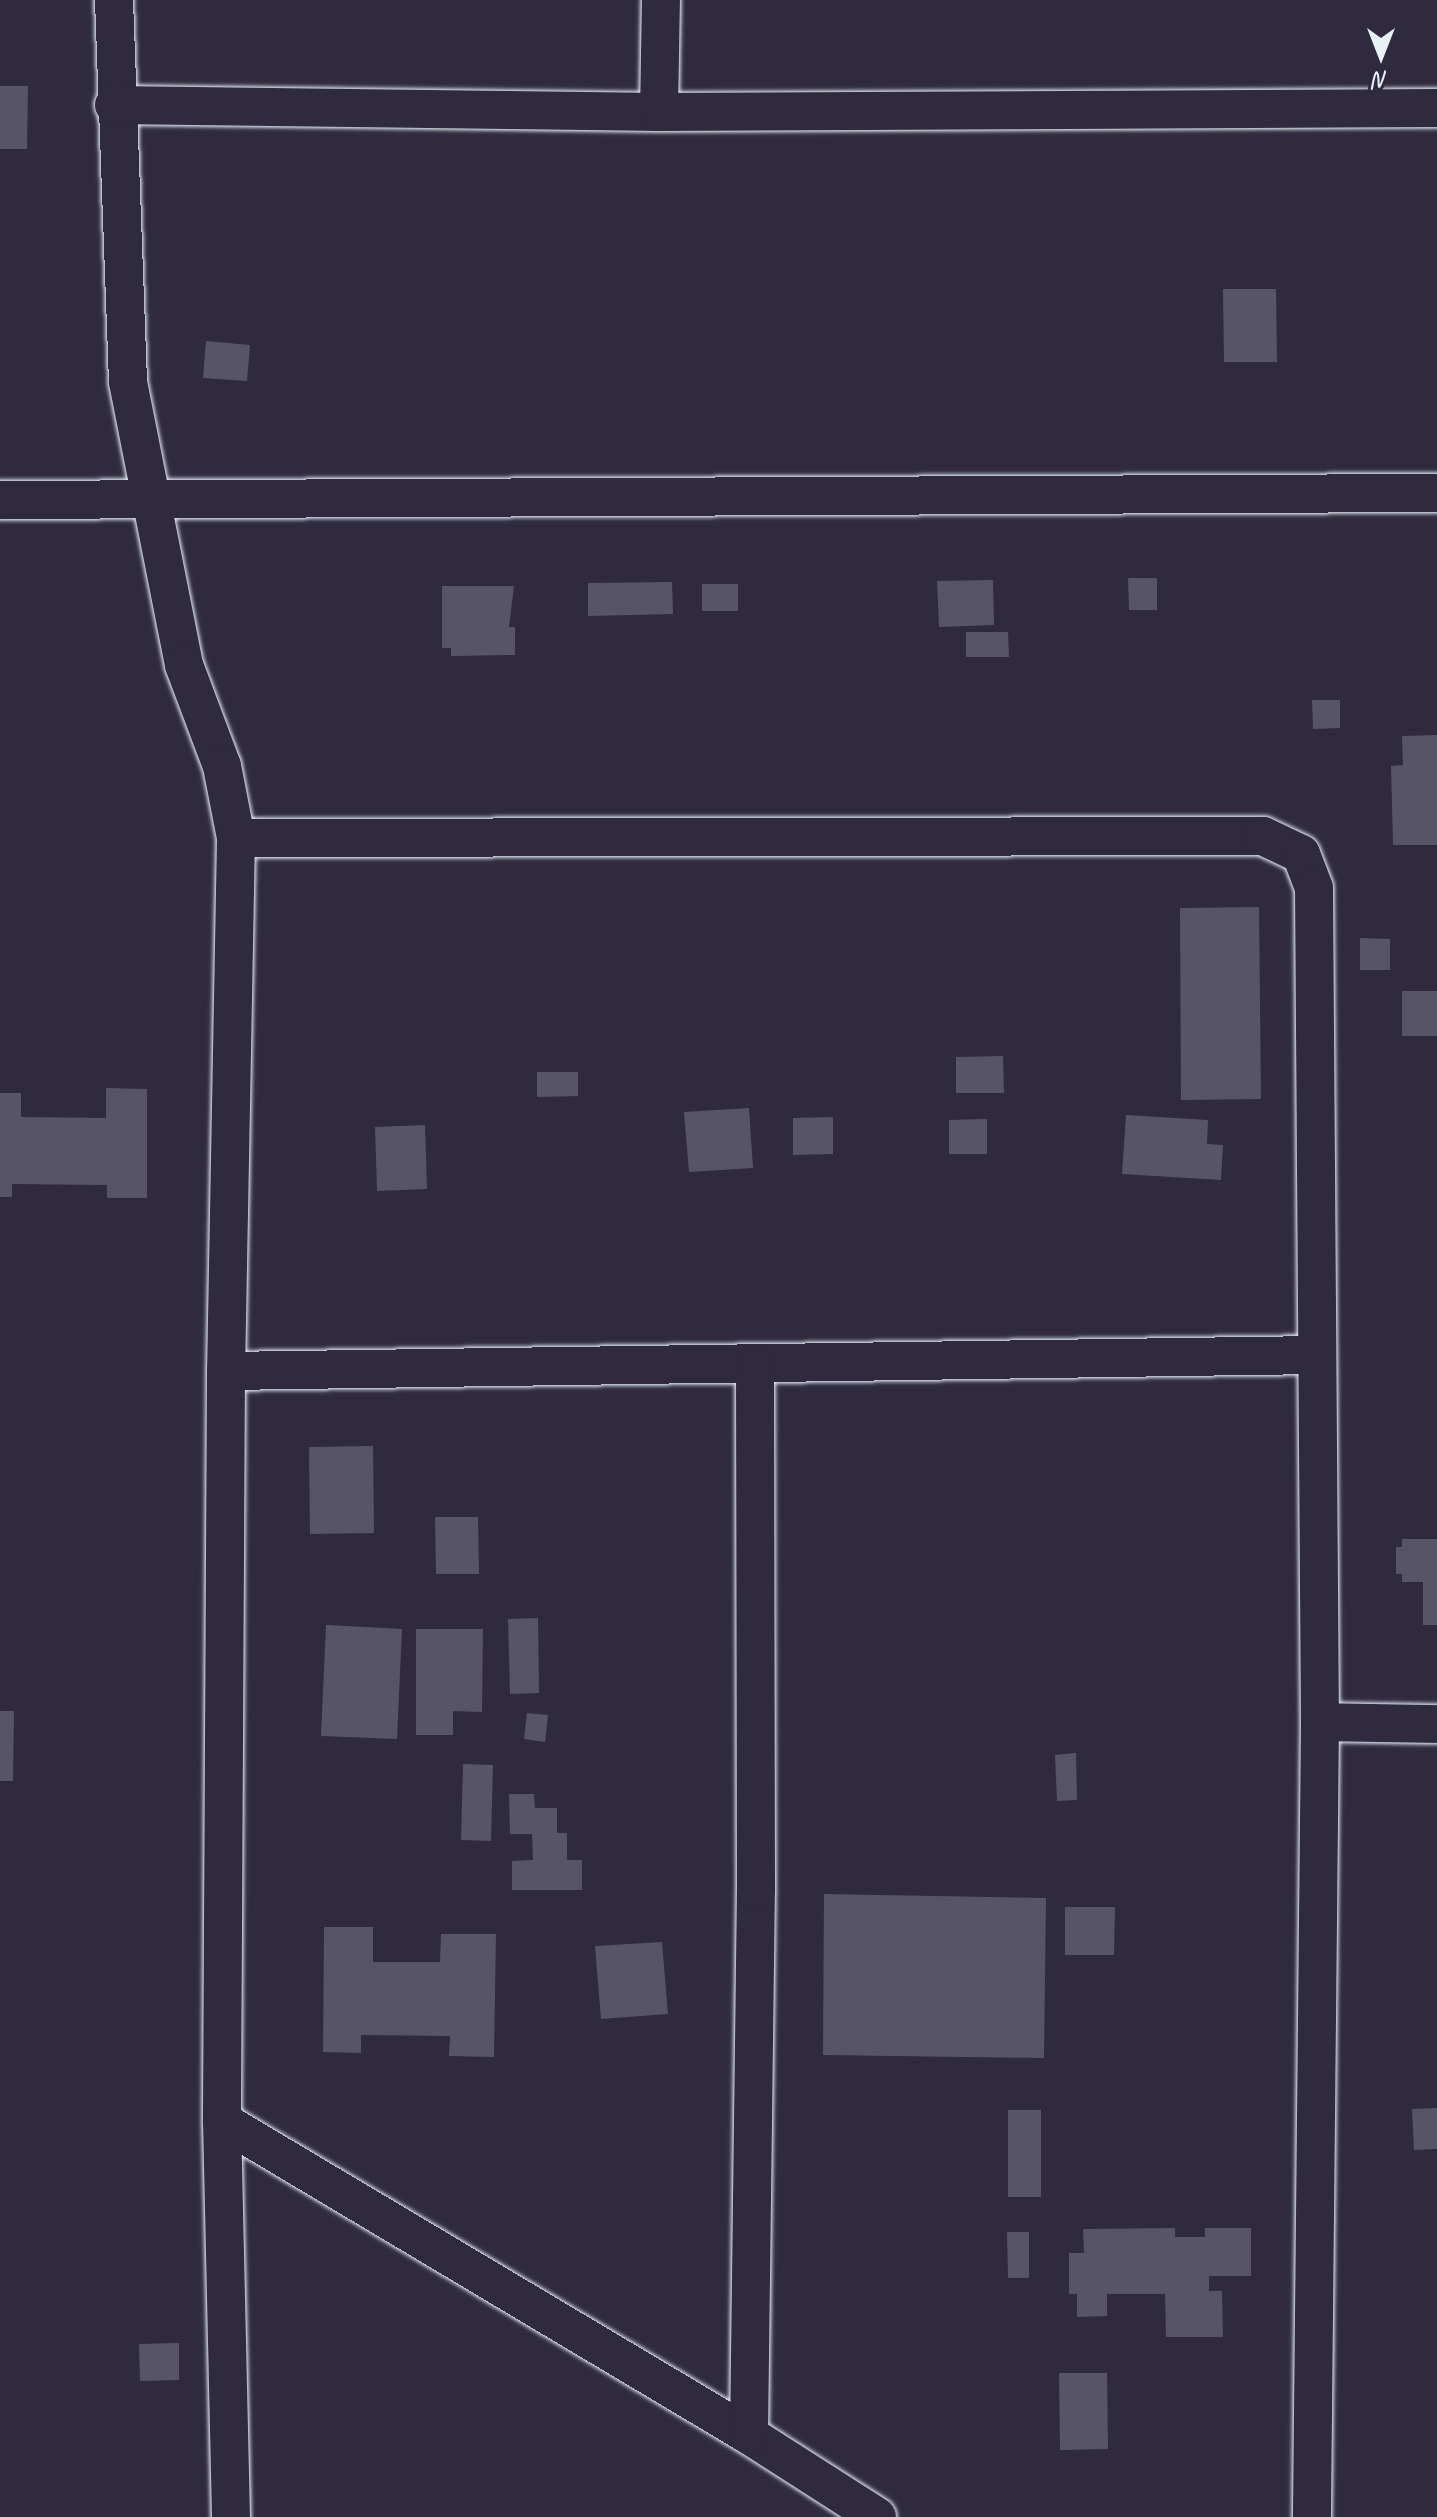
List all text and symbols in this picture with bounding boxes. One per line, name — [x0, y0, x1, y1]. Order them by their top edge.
north arrow — [1341, 16, 1421, 96]
text: N — [1374, 66, 1388, 94]

